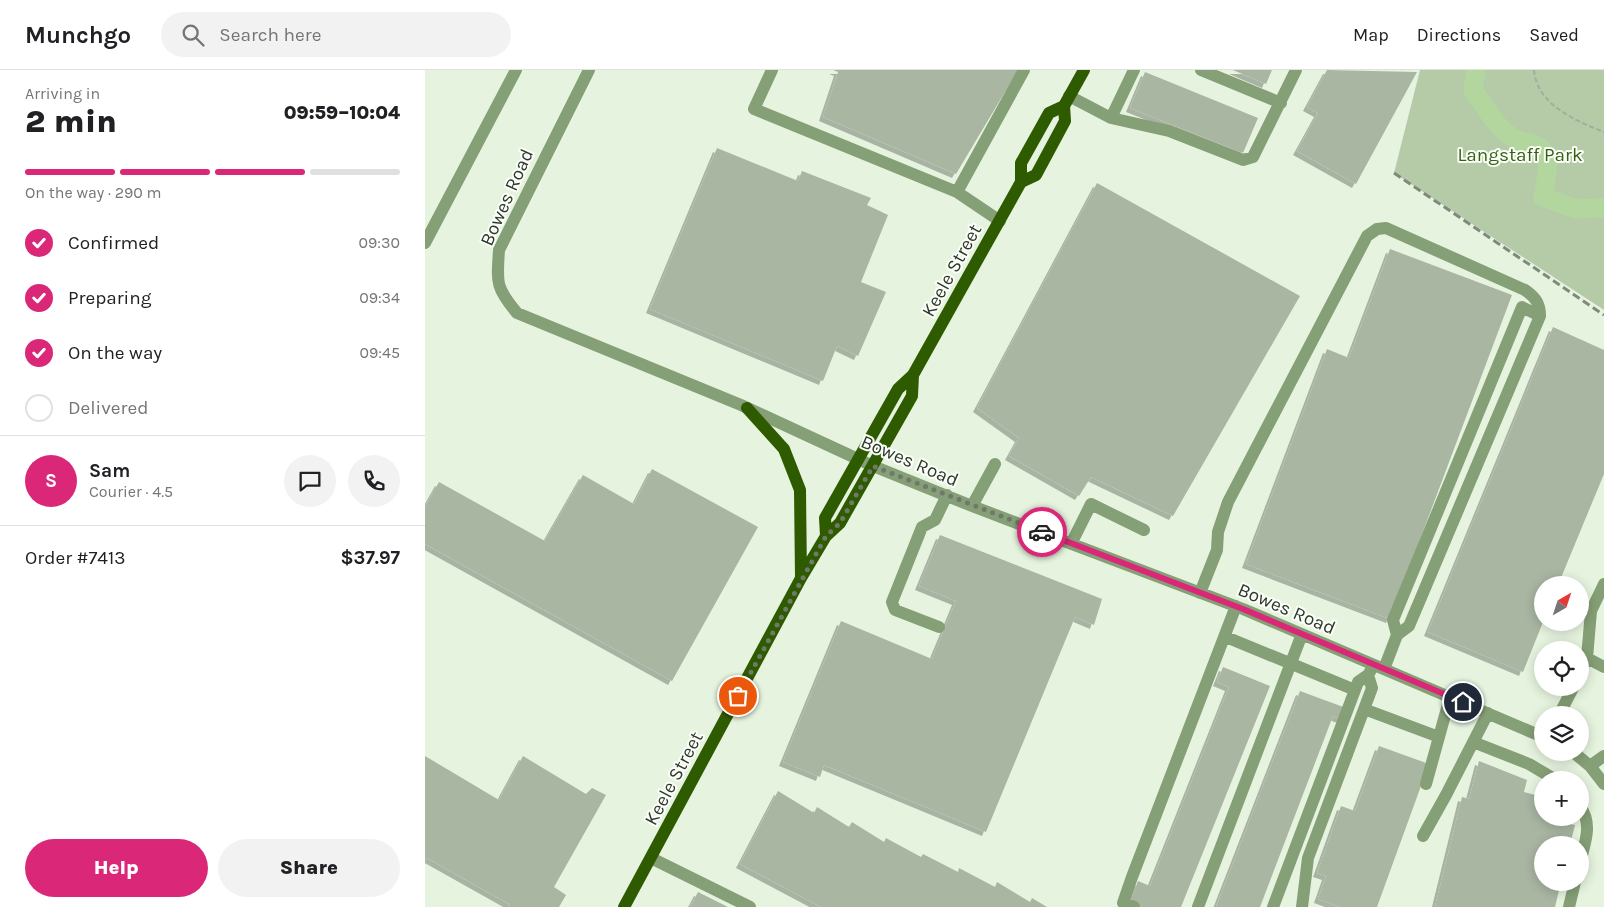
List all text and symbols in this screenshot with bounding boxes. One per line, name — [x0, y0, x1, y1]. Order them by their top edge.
search box — [161, 12, 511, 57]
text: Munchgo — [25, 21, 131, 49]
icon: search — [179, 21, 207, 49]
text: Search here — [219, 24, 321, 46]
text: Map — [1353, 24, 1389, 46]
text: Directions — [1417, 24, 1501, 46]
text: Saved — [1529, 24, 1579, 46]
text: Arriving in — [25, 84, 100, 103]
text: 09:59–10:04 — [284, 102, 400, 124]
text: 2 min — [25, 103, 117, 140]
park label: Langstaff Park — [1457, 144, 1583, 166]
street label: Bowes Road — [476, 145, 538, 249]
text: On the way · 290 m — [25, 183, 162, 202]
street label: Keele Street — [917, 220, 986, 321]
icon: check — [25, 229, 53, 257]
text: Confirmed — [68, 232, 159, 254]
text: 09:30 — [359, 233, 400, 252]
icon: check — [25, 284, 53, 312]
text: Preparing — [68, 287, 151, 309]
text: 09:34 — [359, 288, 400, 307]
icon: check — [25, 339, 53, 367]
text: On the way — [68, 342, 162, 364]
text: 09:45 — [360, 343, 400, 362]
text: Delivered — [68, 397, 148, 419]
street label: Bowes Road — [857, 430, 962, 491]
button: chat — [284, 455, 336, 507]
button: phone — [348, 455, 400, 507]
text: Sam — [89, 460, 130, 482]
text: S — [45, 470, 57, 492]
text: Courier · 4.5 — [89, 482, 173, 501]
courier — [1017, 507, 1067, 557]
icon: car — [1028, 518, 1056, 546]
text: Order #7413 — [25, 547, 125, 569]
text: $37.97 — [341, 547, 400, 569]
north arrow — [1534, 576, 1589, 631]
map controls — [1534, 576, 1589, 891]
street label: Bowes Road — [1234, 578, 1339, 639]
button: locate — [1534, 641, 1589, 696]
pin — [717, 675, 759, 717]
pin — [1442, 681, 1484, 723]
icon: bag — [724, 682, 752, 710]
icon: home — [1449, 688, 1477, 716]
button: layers — [1534, 706, 1589, 761]
street label: Keele Street — [640, 728, 708, 829]
button: + — [1534, 771, 1589, 826]
button: − — [1534, 836, 1589, 891]
button: Help — [25, 839, 208, 897]
button: Share — [218, 839, 400, 897]

